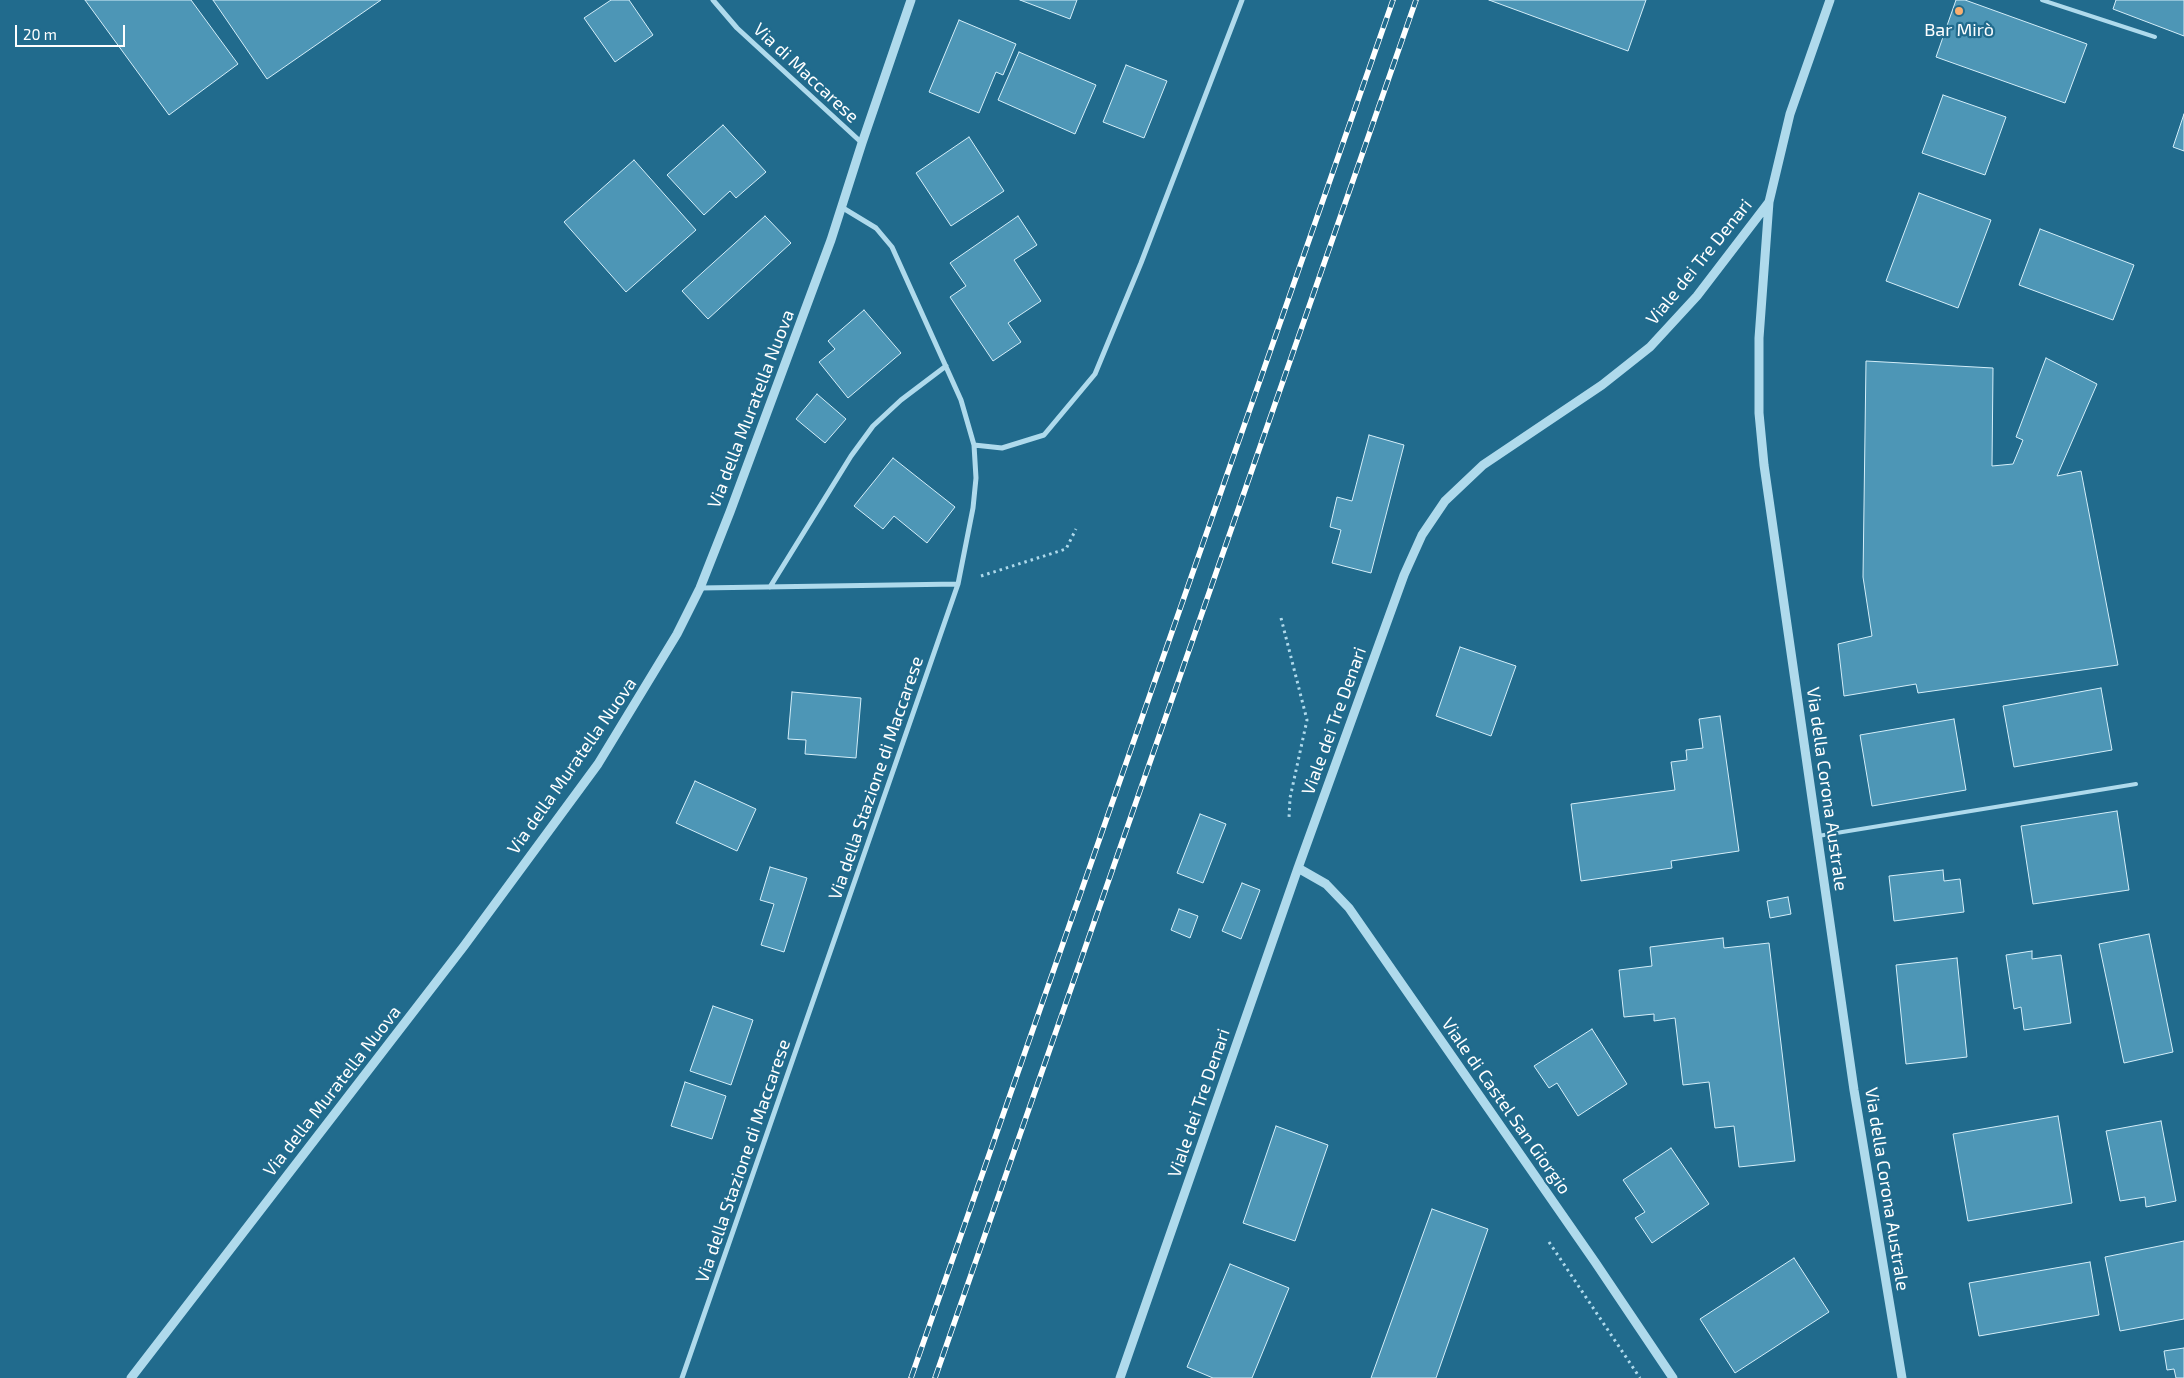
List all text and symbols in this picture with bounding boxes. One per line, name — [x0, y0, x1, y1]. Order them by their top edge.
marker: Bar Mirò — [1953, 5, 1965, 17]
scale bar — [18, 15, 128, 47]
street label: Via di Maccarese — [749, 19, 863, 127]
place label: Bar Mirò — [1924, 19, 1994, 41]
text: 20 m — [23, 25, 57, 43]
street label: Viale dei Tre Denari — [1642, 195, 1756, 329]
street label: Via della Muratella Nuova — [703, 307, 799, 511]
street label: Viale dei Tre Denari — [1297, 644, 1371, 798]
street label: Via della Stazione di Maccarese — [824, 654, 928, 902]
street label: Via della Muratella Nuova — [503, 674, 641, 858]
street label: Via della Corona Australe — [1802, 686, 1852, 892]
street label: Via della Muratella Nuova — [259, 1001, 405, 1181]
street label: Viale di Castel San Giorgio — [1437, 1014, 1575, 1198]
street label: Viale dei Tre Denari — [1163, 1026, 1235, 1180]
street label: Via della Stazione di Maccarese — [691, 1037, 795, 1285]
street label: Via della Corona Australe — [1860, 1086, 1914, 1292]

